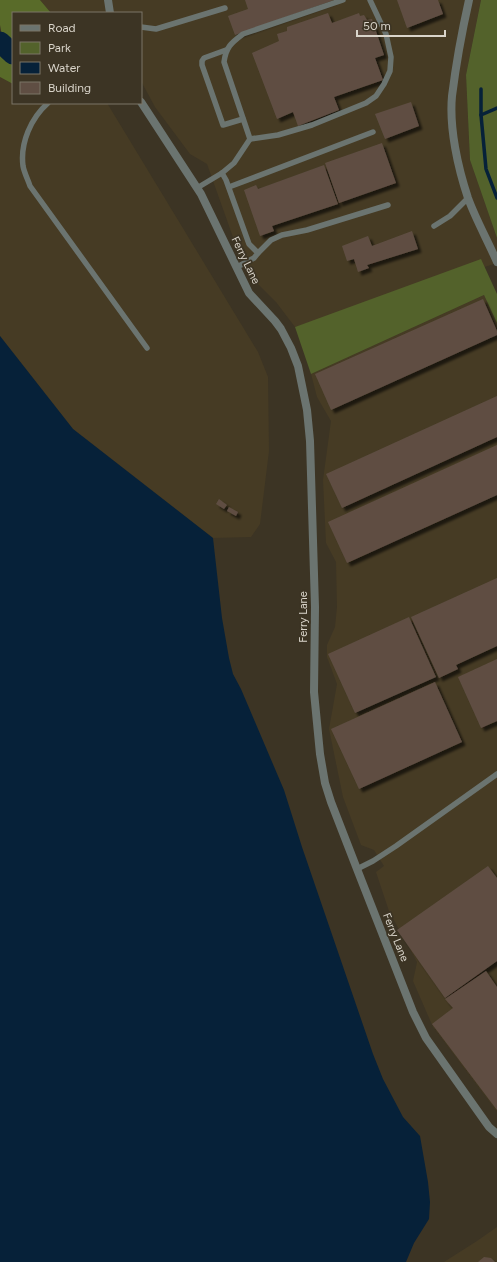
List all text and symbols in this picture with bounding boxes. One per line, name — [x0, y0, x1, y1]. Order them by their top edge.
legend — [12, 12, 142, 104]
scale bar — [357, 12, 445, 38]
text: 50 m — [363, 19, 391, 33]
text: Road — [48, 21, 76, 35]
text: Park — [48, 41, 71, 55]
text: Water — [48, 61, 80, 75]
text: Building — [48, 81, 91, 95]
street label: Ferry Lane — [228, 234, 263, 286]
street label: Ferry Lane — [297, 591, 310, 643]
street label: Ferry Lane — [380, 911, 411, 963]

